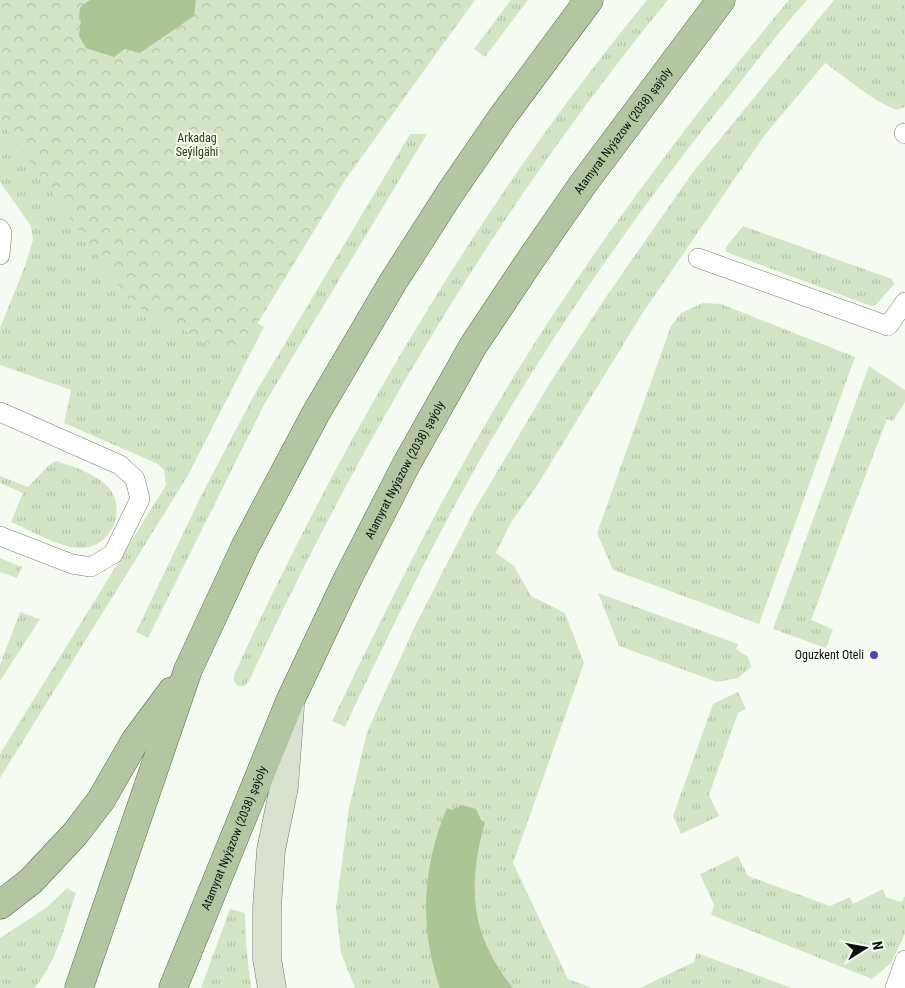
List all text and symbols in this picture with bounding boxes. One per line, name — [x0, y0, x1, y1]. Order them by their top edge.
street label: Atamyrat Nyýazow (2038) şaýoly — [571, 65, 675, 197]
park label: Arkadag Seýilgähi — [176, 131, 218, 159]
street label: Atamyrat Nyýazow (2038) şaýoly — [362, 399, 448, 541]
place label: Oguzkent Oteli — [795, 648, 864, 662]
marker: Oguzkent Oteli — [868, 649, 880, 661]
street label: Atamyrat Nyýazow (2038) şaýoly — [198, 764, 270, 912]
north arrow — [840, 923, 890, 973]
text: N — [869, 940, 886, 951]

